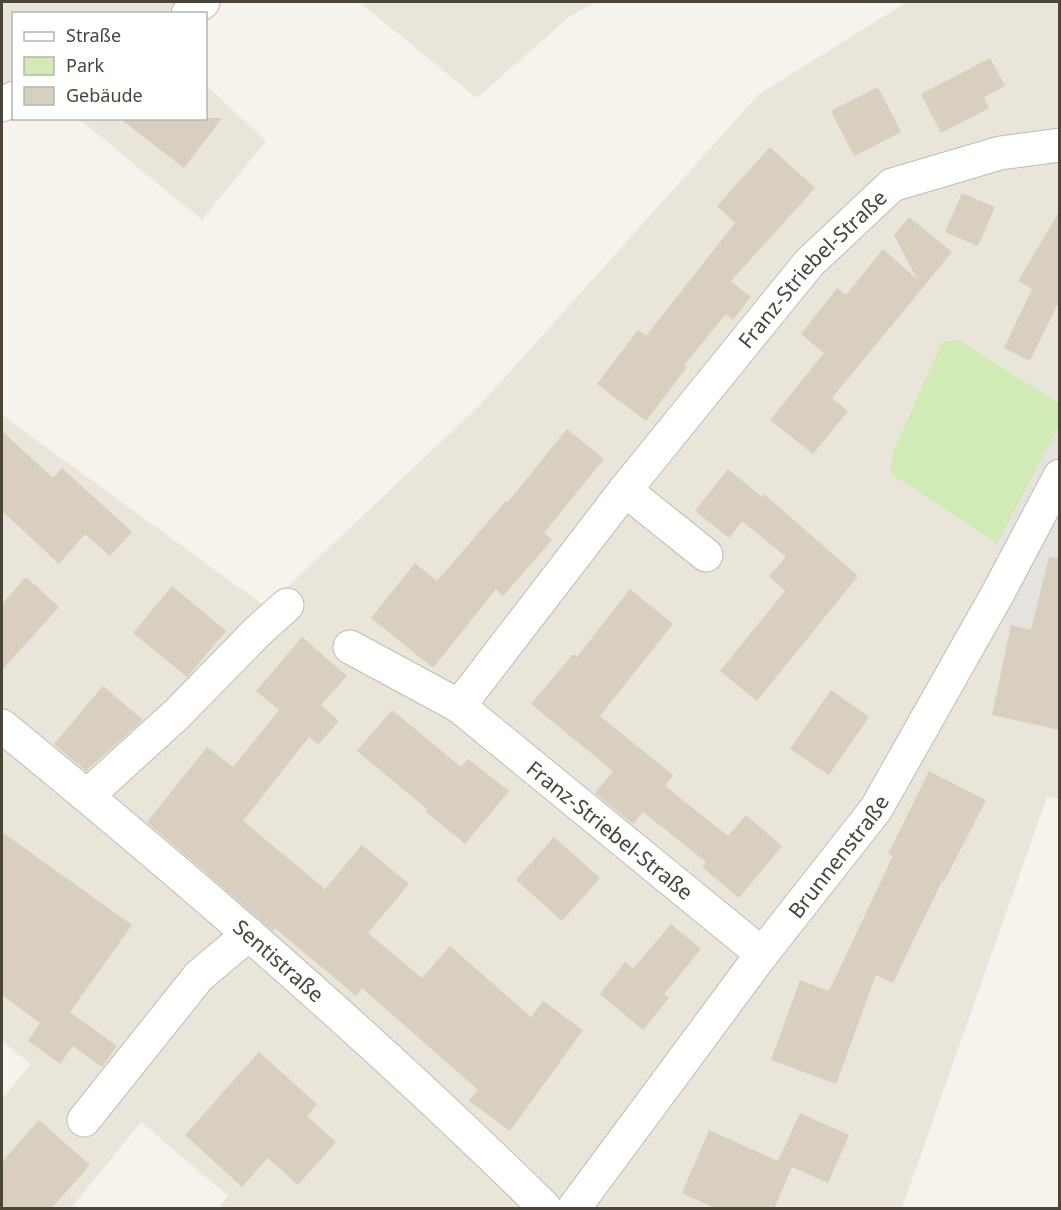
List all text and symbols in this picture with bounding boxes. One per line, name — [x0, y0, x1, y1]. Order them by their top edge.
legend — [12, 12, 207, 120]
text: Straße — [66, 23, 121, 47]
text: Park — [66, 53, 104, 77]
text: Gebäude — [66, 83, 143, 107]
street label: Franz-Striebel-Straße — [732, 183, 892, 354]
street label: Franz-Striebel-Straße — [521, 754, 699, 906]
street label: Brunnenstraße — [782, 790, 895, 924]
street label: Sentistraße — [228, 913, 330, 1008]

